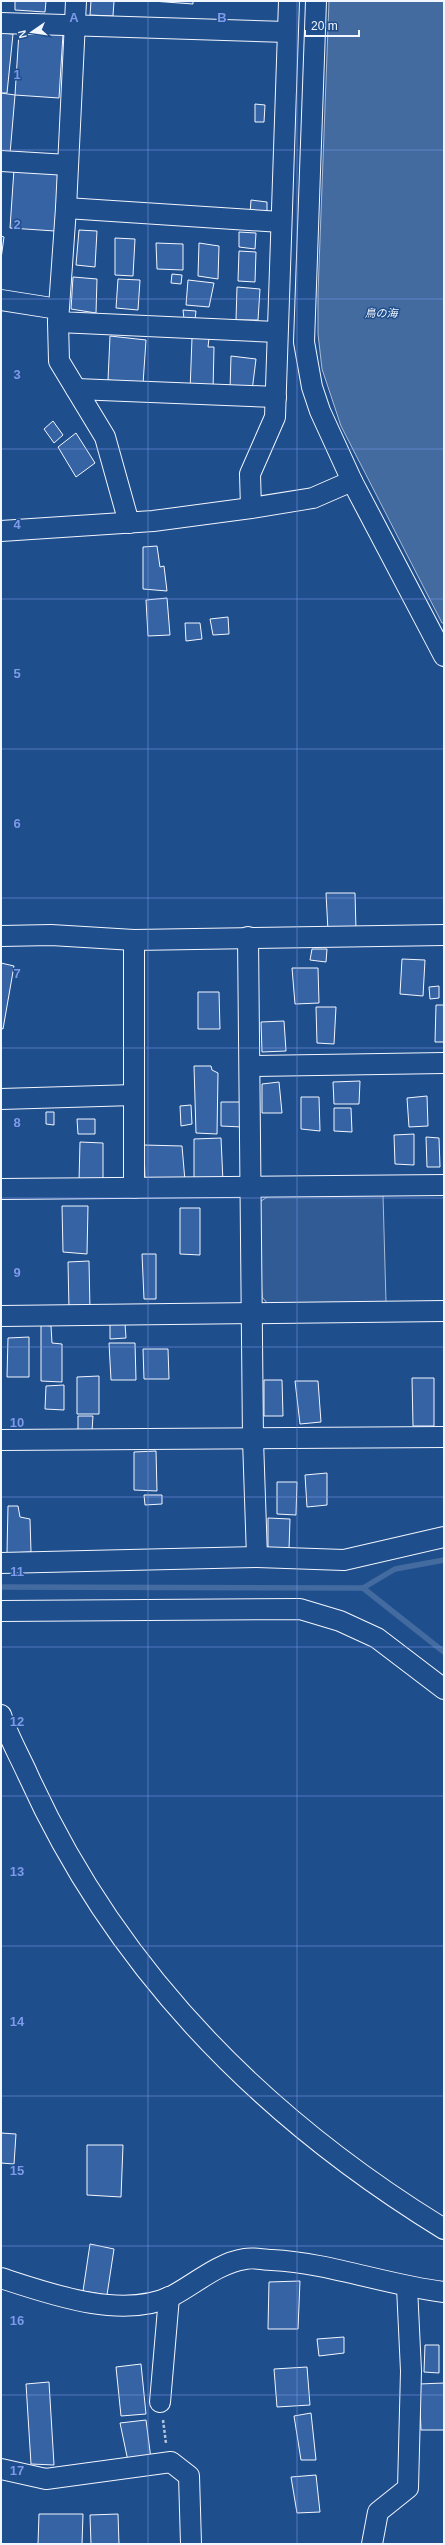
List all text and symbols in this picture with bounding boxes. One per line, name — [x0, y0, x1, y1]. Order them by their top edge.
text: A — [69, 10, 79, 25]
text: B — [217, 10, 227, 25]
north arrow — [12, 12, 52, 52]
scale bar — [305, 12, 359, 38]
text: 20 m — [311, 19, 338, 33]
text: N — [16, 29, 29, 39]
text: 1 — [13, 67, 21, 82]
text: 2 — [13, 217, 21, 232]
water label: 鳥の海 — [365, 307, 399, 319]
text: 3 — [13, 367, 21, 382]
text: 4 — [13, 517, 21, 532]
text: 5 — [13, 666, 21, 681]
text: 6 — [13, 816, 21, 831]
text: 7 — [13, 966, 21, 981]
text: 8 — [13, 1115, 21, 1130]
text: 9 — [13, 1265, 21, 1280]
text: 10 — [10, 1415, 24, 1430]
text: 11 — [10, 1564, 24, 1579]
text: 12 — [10, 1714, 24, 1729]
text: 13 — [10, 1864, 24, 1879]
text: 14 — [10, 2014, 25, 2029]
text: 15 — [10, 2163, 24, 2178]
text: 16 — [10, 2313, 24, 2328]
text: 17 — [10, 2463, 24, 2478]

